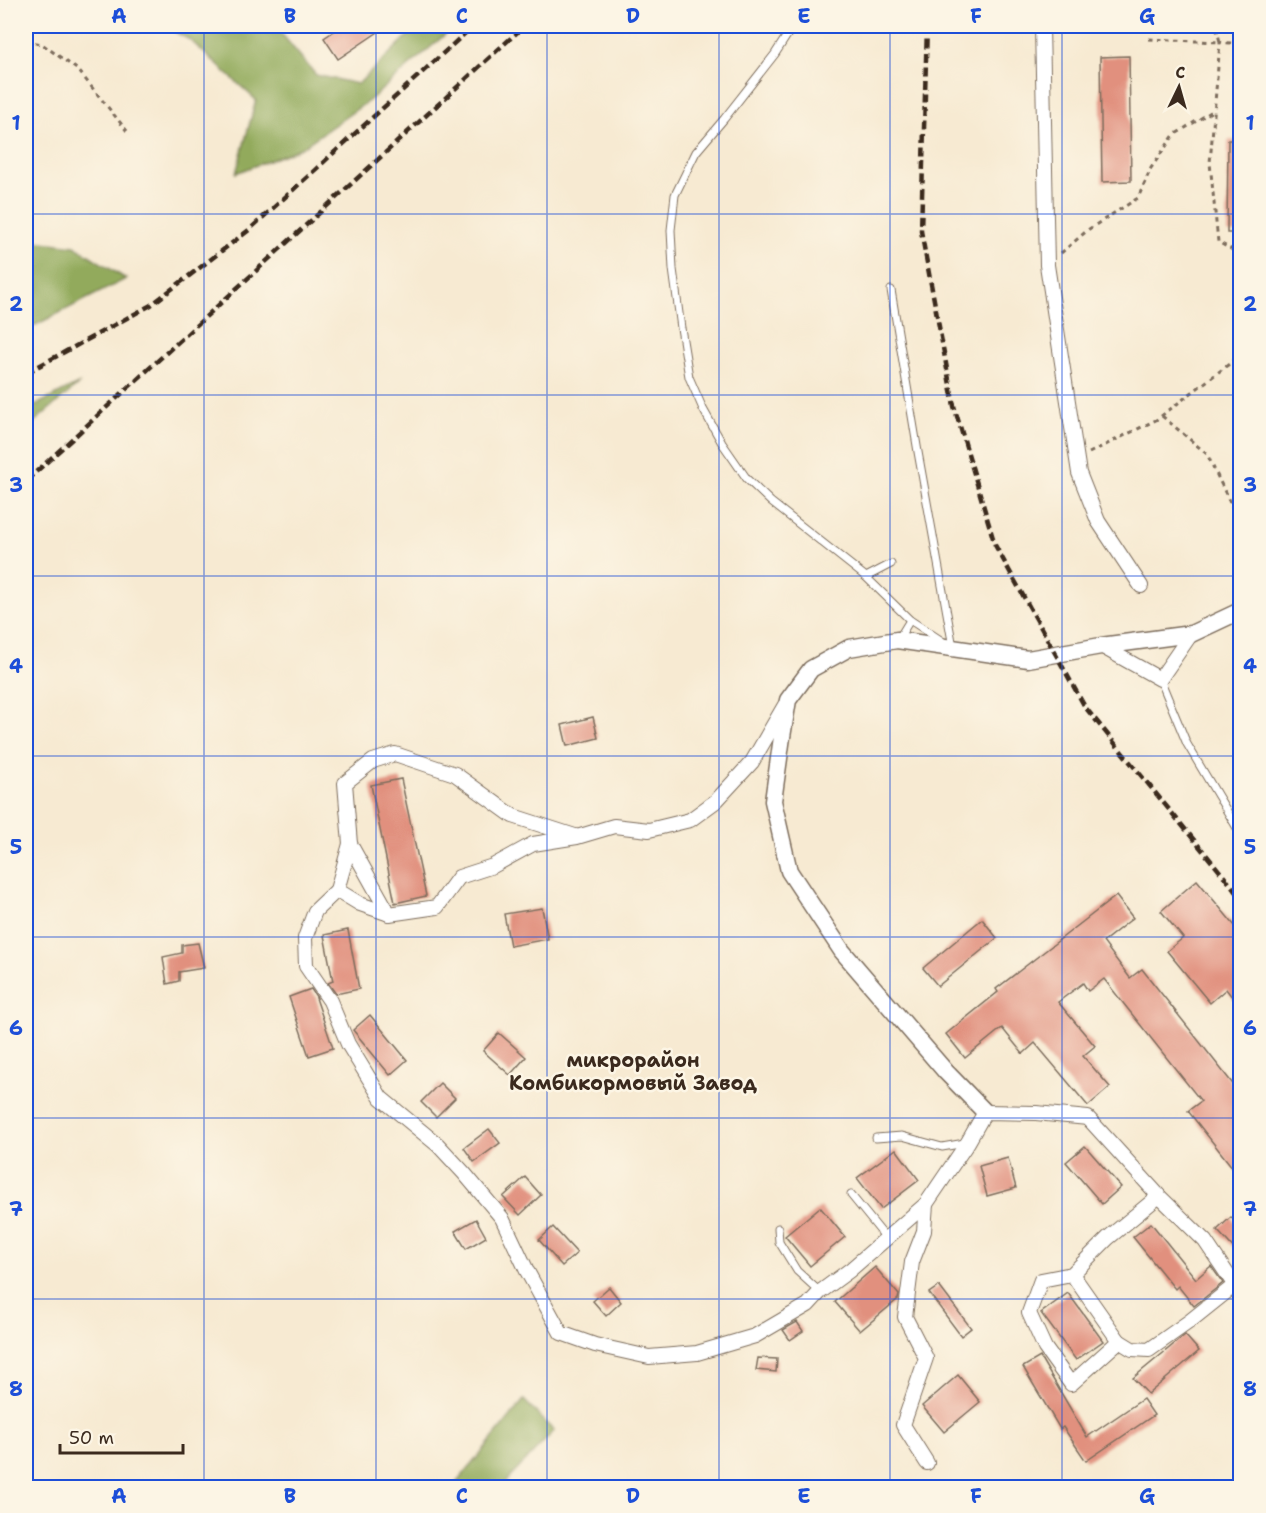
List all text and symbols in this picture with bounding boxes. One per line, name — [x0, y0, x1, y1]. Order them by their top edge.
text: A — [111, 3, 127, 29]
text: B — [284, 3, 296, 29]
text: C — [456, 3, 468, 29]
text: D — [626, 3, 640, 29]
text: E — [797, 3, 811, 29]
text: F — [970, 3, 982, 29]
text: G — [1139, 3, 1155, 29]
north arrow — [1149, 57, 1209, 117]
text: С — [1174, 62, 1186, 83]
text: 1 — [11, 110, 21, 136]
text: 1 — [1245, 110, 1255, 136]
text: 2 — [9, 291, 23, 317]
text: 2 — [1243, 291, 1257, 317]
text: 3 — [9, 472, 23, 498]
text: 3 — [1243, 472, 1257, 498]
text: 4 — [9, 653, 23, 679]
text: 4 — [1243, 653, 1257, 679]
text: 5 — [10, 834, 22, 860]
text: 5 — [1244, 834, 1256, 860]
text: 6 — [9, 1015, 23, 1041]
text: 6 — [1243, 1015, 1257, 1041]
district label: микрорайон Комбикормовый Завод — [509, 1047, 757, 1096]
text: 7 — [9, 1196, 23, 1222]
text: 7 — [1243, 1196, 1257, 1222]
text: 8 — [9, 1376, 23, 1402]
text: 8 — [1243, 1376, 1257, 1402]
scale bar — [60, 1417, 183, 1455]
text: 50 m — [69, 1426, 114, 1450]
text: A — [111, 1483, 127, 1509]
text: B — [284, 1483, 296, 1509]
text: C — [456, 1483, 468, 1509]
text: D — [626, 1483, 640, 1509]
text: E — [797, 1483, 811, 1509]
text: F — [970, 1483, 982, 1509]
text: G — [1139, 1483, 1155, 1509]

